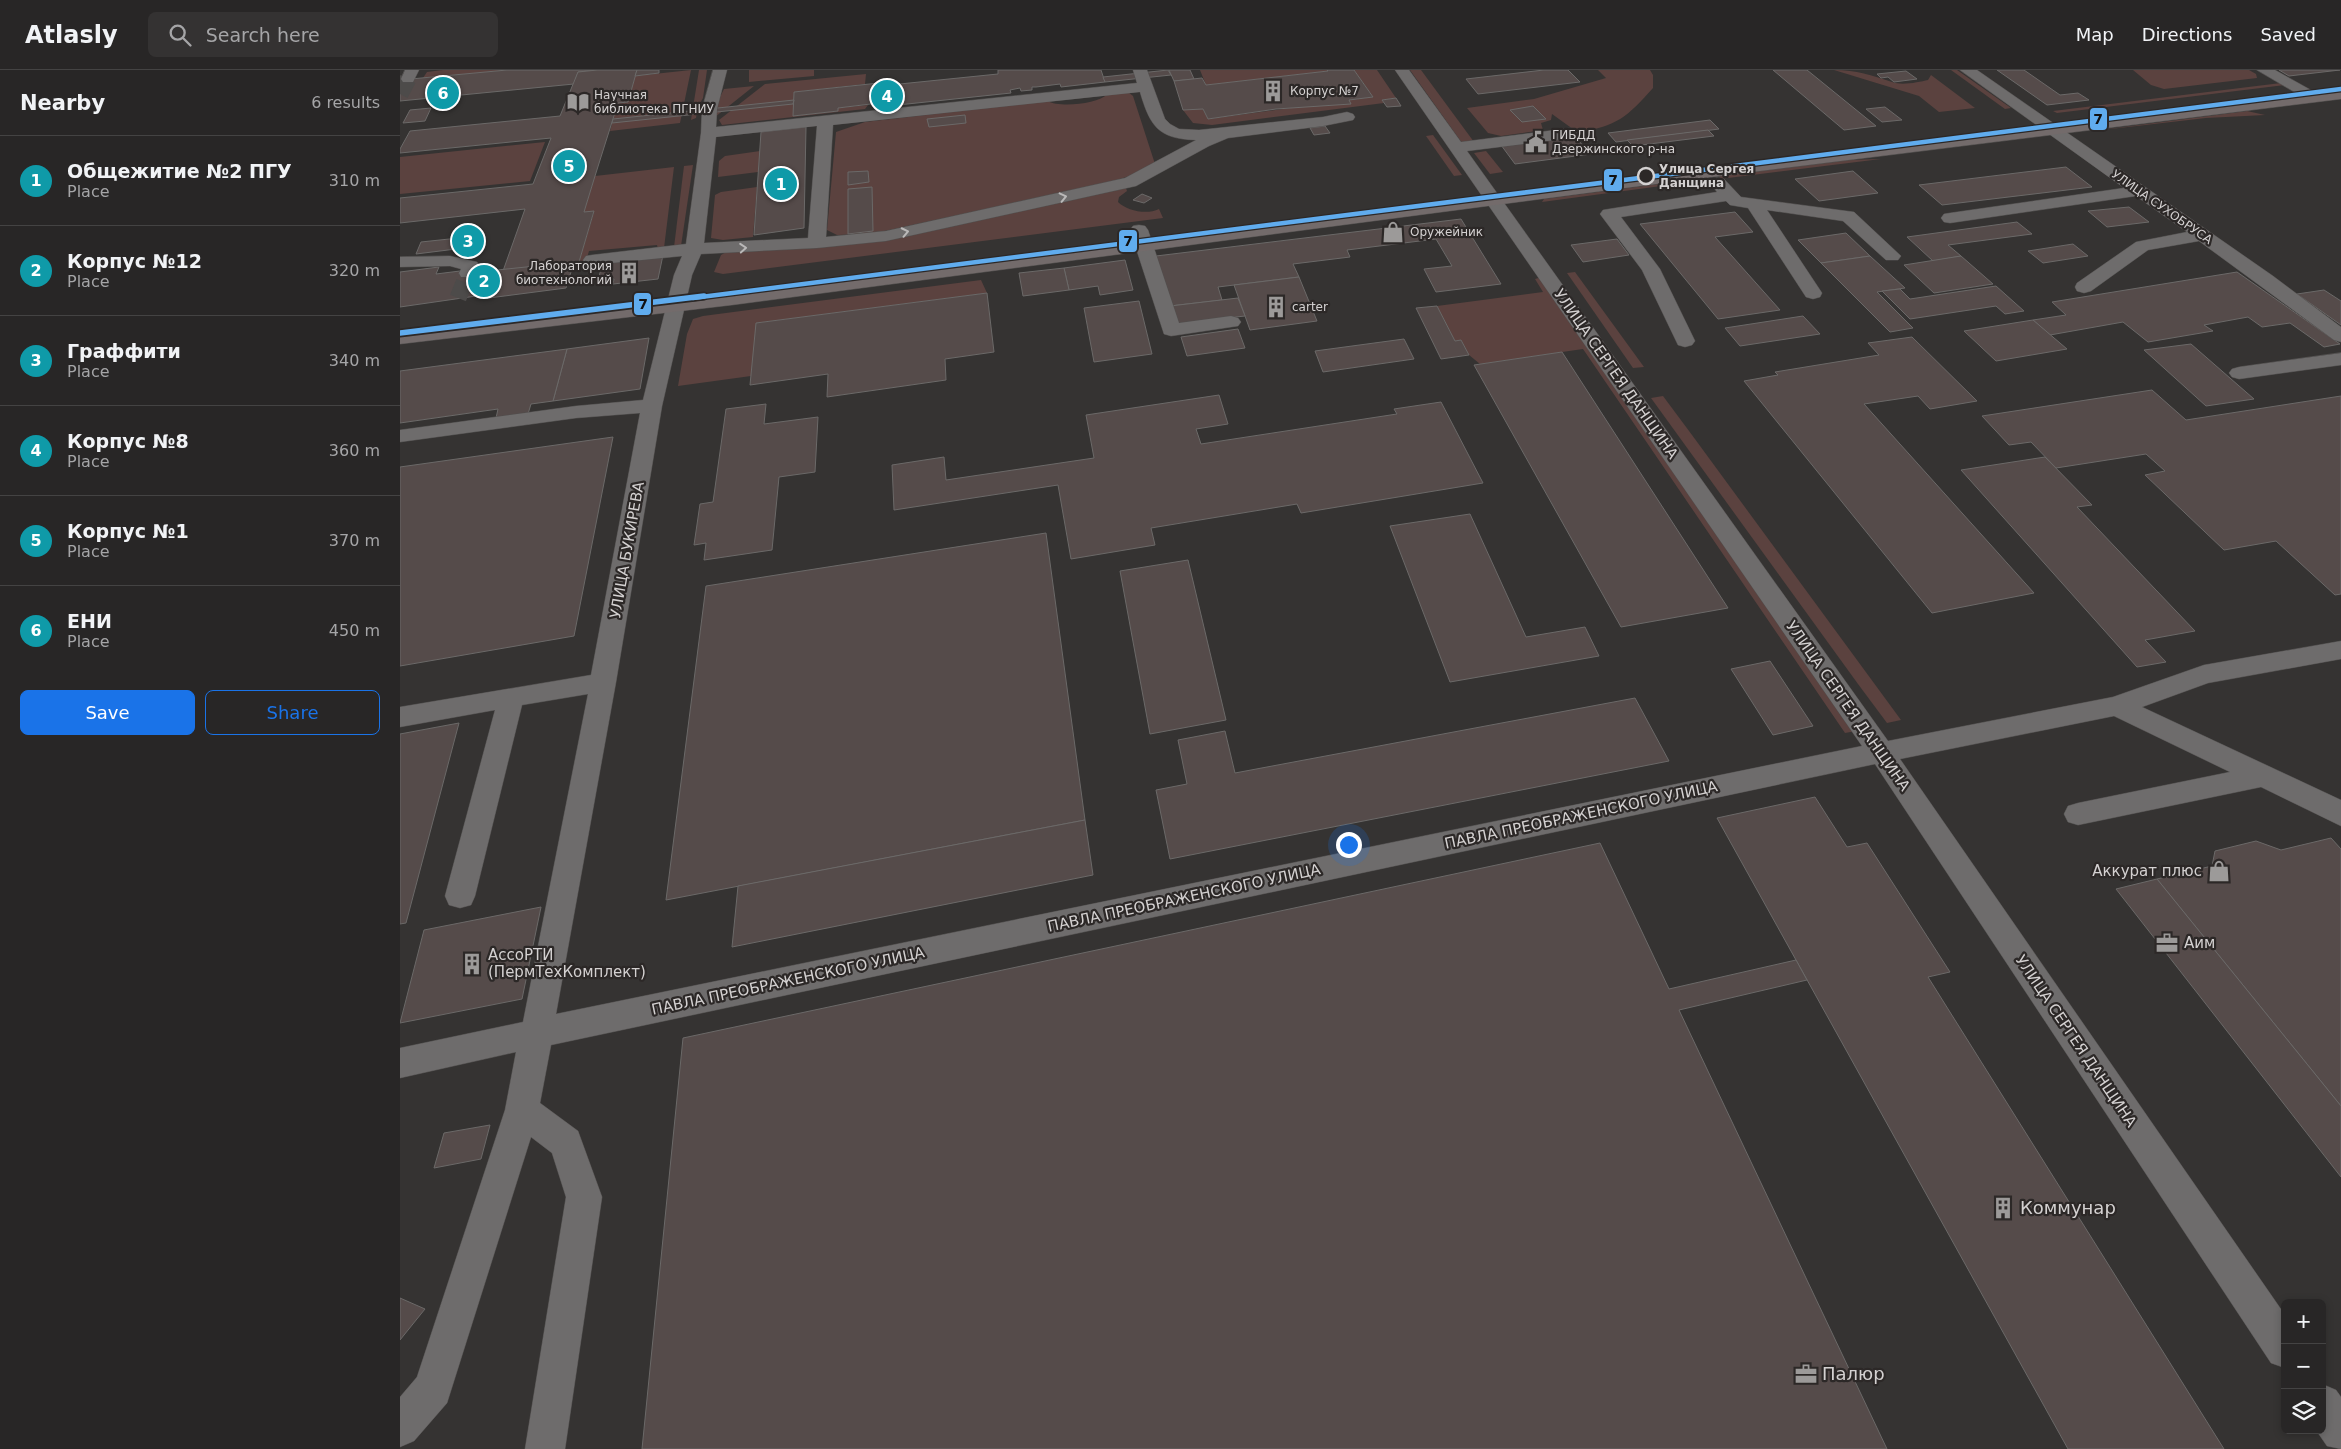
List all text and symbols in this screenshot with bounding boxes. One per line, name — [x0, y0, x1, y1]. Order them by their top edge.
search box — [148, 12, 498, 57]
text: Atlasly — [25, 21, 118, 49]
icon: search — [166, 21, 194, 49]
text: Search here — [206, 24, 320, 46]
text: Map — [2076, 24, 2114, 45]
text: Directions — [2142, 24, 2232, 45]
text: Saved — [2260, 24, 2316, 45]
pin: 6 — [427, 74, 459, 112]
pin: 4 — [871, 77, 903, 115]
building icon: Корпус №7 — [1260, 78, 1286, 104]
place label: Корпус №7 — [1290, 84, 1359, 98]
place label: Научная библиотека ПГНИУ — [594, 88, 715, 116]
library icon: Научная библиотека ПГНИУ — [565, 89, 591, 115]
text: Nearby — [20, 91, 105, 115]
text: 6 results — [311, 93, 380, 112]
line badge: 7 — [2089, 107, 2108, 131]
text: 7 — [2093, 111, 2103, 127]
place label: ГИБДД Дзержинского р-на — [1552, 128, 1675, 156]
public building icon: ГИБДД Дзержинского р-на — [1523, 129, 1549, 155]
pin: 5 — [553, 147, 585, 185]
text: Общежитие №2 ПГУ — [67, 160, 292, 182]
place label: Улица Сергея Данщина — [1659, 162, 1754, 190]
pin: 1 — [765, 165, 797, 203]
marker: Улица Сергея Данщина — [1637, 167, 1655, 185]
street label: УЛИЦА СУХОБРУСА — [2109, 167, 2216, 247]
line badge: 7 — [1603, 168, 1623, 192]
text: 1 — [30, 171, 42, 190]
text: 310 m — [329, 171, 380, 190]
text: 7 — [1608, 172, 1618, 188]
text: Place — [67, 182, 110, 201]
one-way arrow — [1059, 192, 1068, 203]
shop icon: Оружейник — [1380, 219, 1406, 245]
pin: 3 — [452, 222, 484, 260]
place label: Оружейник — [1410, 225, 1483, 239]
one-way arrow — [900, 227, 909, 238]
line badge: 7 — [1118, 229, 1138, 253]
text: 7 — [1123, 233, 1133, 249]
one-way arrow — [739, 242, 747, 253]
text: Корпус №12 — [67, 250, 202, 272]
place label: Лаборатория биотехнологий — [516, 259, 612, 287]
building icon: Лаборатория биотехнологий — [616, 260, 642, 286]
text: 2 — [30, 261, 42, 280]
text: 320 m — [329, 261, 380, 280]
pin: 2 — [468, 262, 500, 300]
text: Place — [67, 272, 110, 291]
street label: УЛИЦА СЕРГЕЯ ДАНЩИНА — [1550, 285, 1682, 463]
line badge: 7 — [633, 292, 652, 316]
building icon: carter — [1263, 294, 1289, 320]
text: 7 — [638, 296, 648, 312]
place label: carter — [1292, 300, 1328, 314]
text: Граффити — [67, 340, 181, 362]
text: 3 — [30, 351, 42, 370]
text: 340 m — [329, 351, 380, 370]
text: Place — [67, 362, 110, 381]
text: Корпус №8 — [67, 430, 189, 452]
text: 4 — [30, 441, 42, 460]
text: 360 m — [329, 441, 380, 460]
text: Place — [67, 452, 110, 471]
street label: УЛИЦА БУКИРЕВА — [606, 479, 648, 620]
text: Корпус №1 — [67, 520, 189, 542]
text: 5 — [30, 531, 42, 550]
text: 370 m — [329, 531, 380, 550]
text: Place — [67, 542, 110, 561]
text: ЕНИ — [67, 610, 112, 632]
street label: УЛИЦА СЕРГЕЯ ДАНЩИНА — [1782, 617, 1914, 795]
text: 6 — [30, 621, 42, 640]
text: 450 m — [329, 621, 380, 640]
text: Place — [67, 632, 110, 651]
button: Save — [20, 690, 195, 735]
button: Share — [205, 690, 380, 735]
street label: ПАВЛА ПРЕОБРАЖЕНСКОГО УЛИЦА — [1443, 777, 1720, 853]
your location — [1336, 832, 1362, 858]
shop icon: Аккурат плюс — [2206, 858, 2232, 884]
street label: ПАВЛА ПРЕОБРАЖЕНСКОГО УЛИЦА — [1046, 860, 1323, 936]
place label: Аккурат плюс — [2092, 862, 2202, 880]
office icon: Аим — [2154, 930, 2180, 956]
place label: Аим — [2184, 934, 2215, 952]
street label: ПАВЛА ПРЕОБРАЖЕНСКОГО УЛИЦА — [650, 943, 927, 1019]
place label: АссоРТИ (ПермТехКомплект) — [488, 946, 646, 981]
building icon: АссоРТИ (ПермТехКомплект) — [459, 951, 485, 977]
street label: УЛИЦА СЕРГЕЯ ДАНЩИНА — [2012, 952, 2141, 1131]
building icon: Коммунар — [1990, 1195, 2016, 1221]
place label: Коммунар — [2020, 1197, 2116, 1218]
map controls — [2281, 1299, 2326, 1434]
button: + — [2281, 1299, 2326, 1344]
button: − — [2281, 1344, 2326, 1389]
office icon: Палюр — [1793, 1361, 1819, 1387]
place label: Палюр — [1822, 1363, 1885, 1384]
button: layers — [2281, 1389, 2326, 1434]

